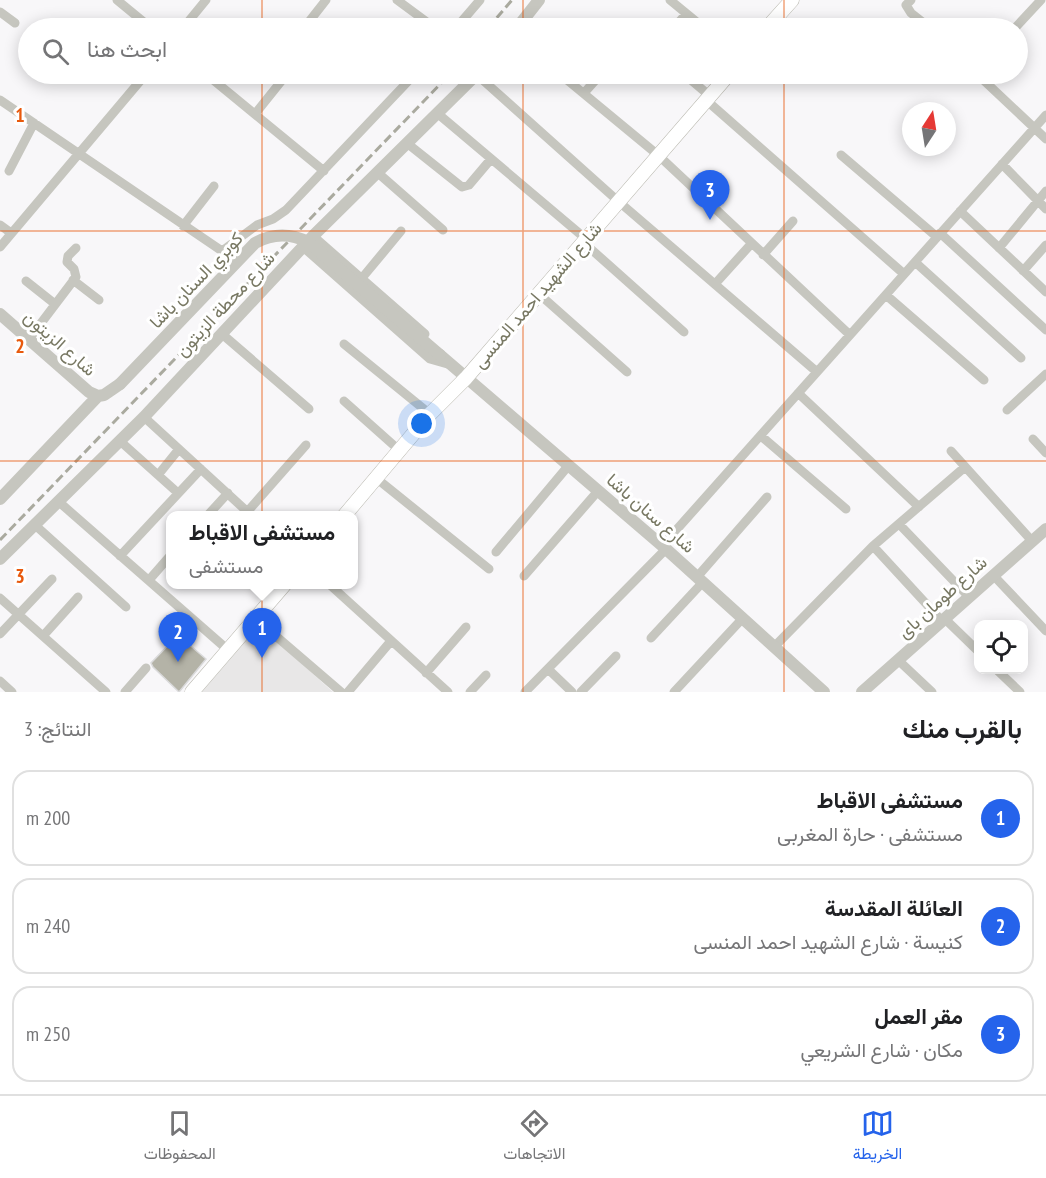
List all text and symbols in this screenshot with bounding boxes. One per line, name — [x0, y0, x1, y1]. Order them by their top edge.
search box — [18, 18, 1028, 84]
icon: search — [39, 35, 72, 68]
text: ابحث هنا — [87, 35, 167, 63]
text: 1 — [15, 102, 25, 128]
north arrow — [902, 102, 956, 156]
pin: 3 — [690, 170, 730, 220]
street label: شارع الشهيد احمد المنسى — [467, 217, 607, 373]
street label: كوبري السنان باشا — [144, 227, 251, 336]
street label: شارع محطة الزيتون — [170, 247, 280, 362]
street label: شارع الزيتون — [18, 305, 101, 381]
text: 2 — [15, 333, 25, 359]
your location — [407, 409, 436, 438]
street label: شارع سنان باشا — [601, 468, 700, 558]
popup — [166, 511, 358, 589]
text: مستشفى الاقباط — [189, 518, 335, 546]
street label: شارع طومان باى — [892, 551, 992, 644]
text: مستشفى — [189, 553, 263, 579]
text: 3 — [15, 563, 25, 589]
pin: 1 — [242, 608, 282, 658]
pin: 2 — [158, 612, 198, 662]
map controls — [974, 620, 1028, 674]
button: locate — [974, 620, 1028, 674]
text: بالقرب منك — [903, 712, 1022, 745]
text: النتائج: 3 — [24, 716, 91, 742]
text: مستشفى الاقباط — [817, 786, 963, 814]
text: 200 m — [26, 805, 70, 831]
text: 1 — [996, 805, 1005, 831]
text: مستشفى · حارة المغربى — [777, 821, 963, 847]
text: العائلة المقدسة — [825, 894, 963, 922]
text: 240 m — [26, 913, 70, 939]
text: 2 — [996, 913, 1005, 939]
text: كنيسة · شارع الشهيد احمد المنسى — [693, 929, 963, 955]
text: مقر العمل — [874, 1002, 963, 1030]
text: 250 m — [26, 1021, 70, 1047]
text: 3 — [996, 1021, 1005, 1047]
text: مكان · شارع الشريعي — [800, 1037, 963, 1063]
tab: المحفوظات — [144, 1107, 216, 1168]
tab: الاتجاهات — [503, 1107, 565, 1168]
tab: الخريطة — [853, 1107, 902, 1168]

